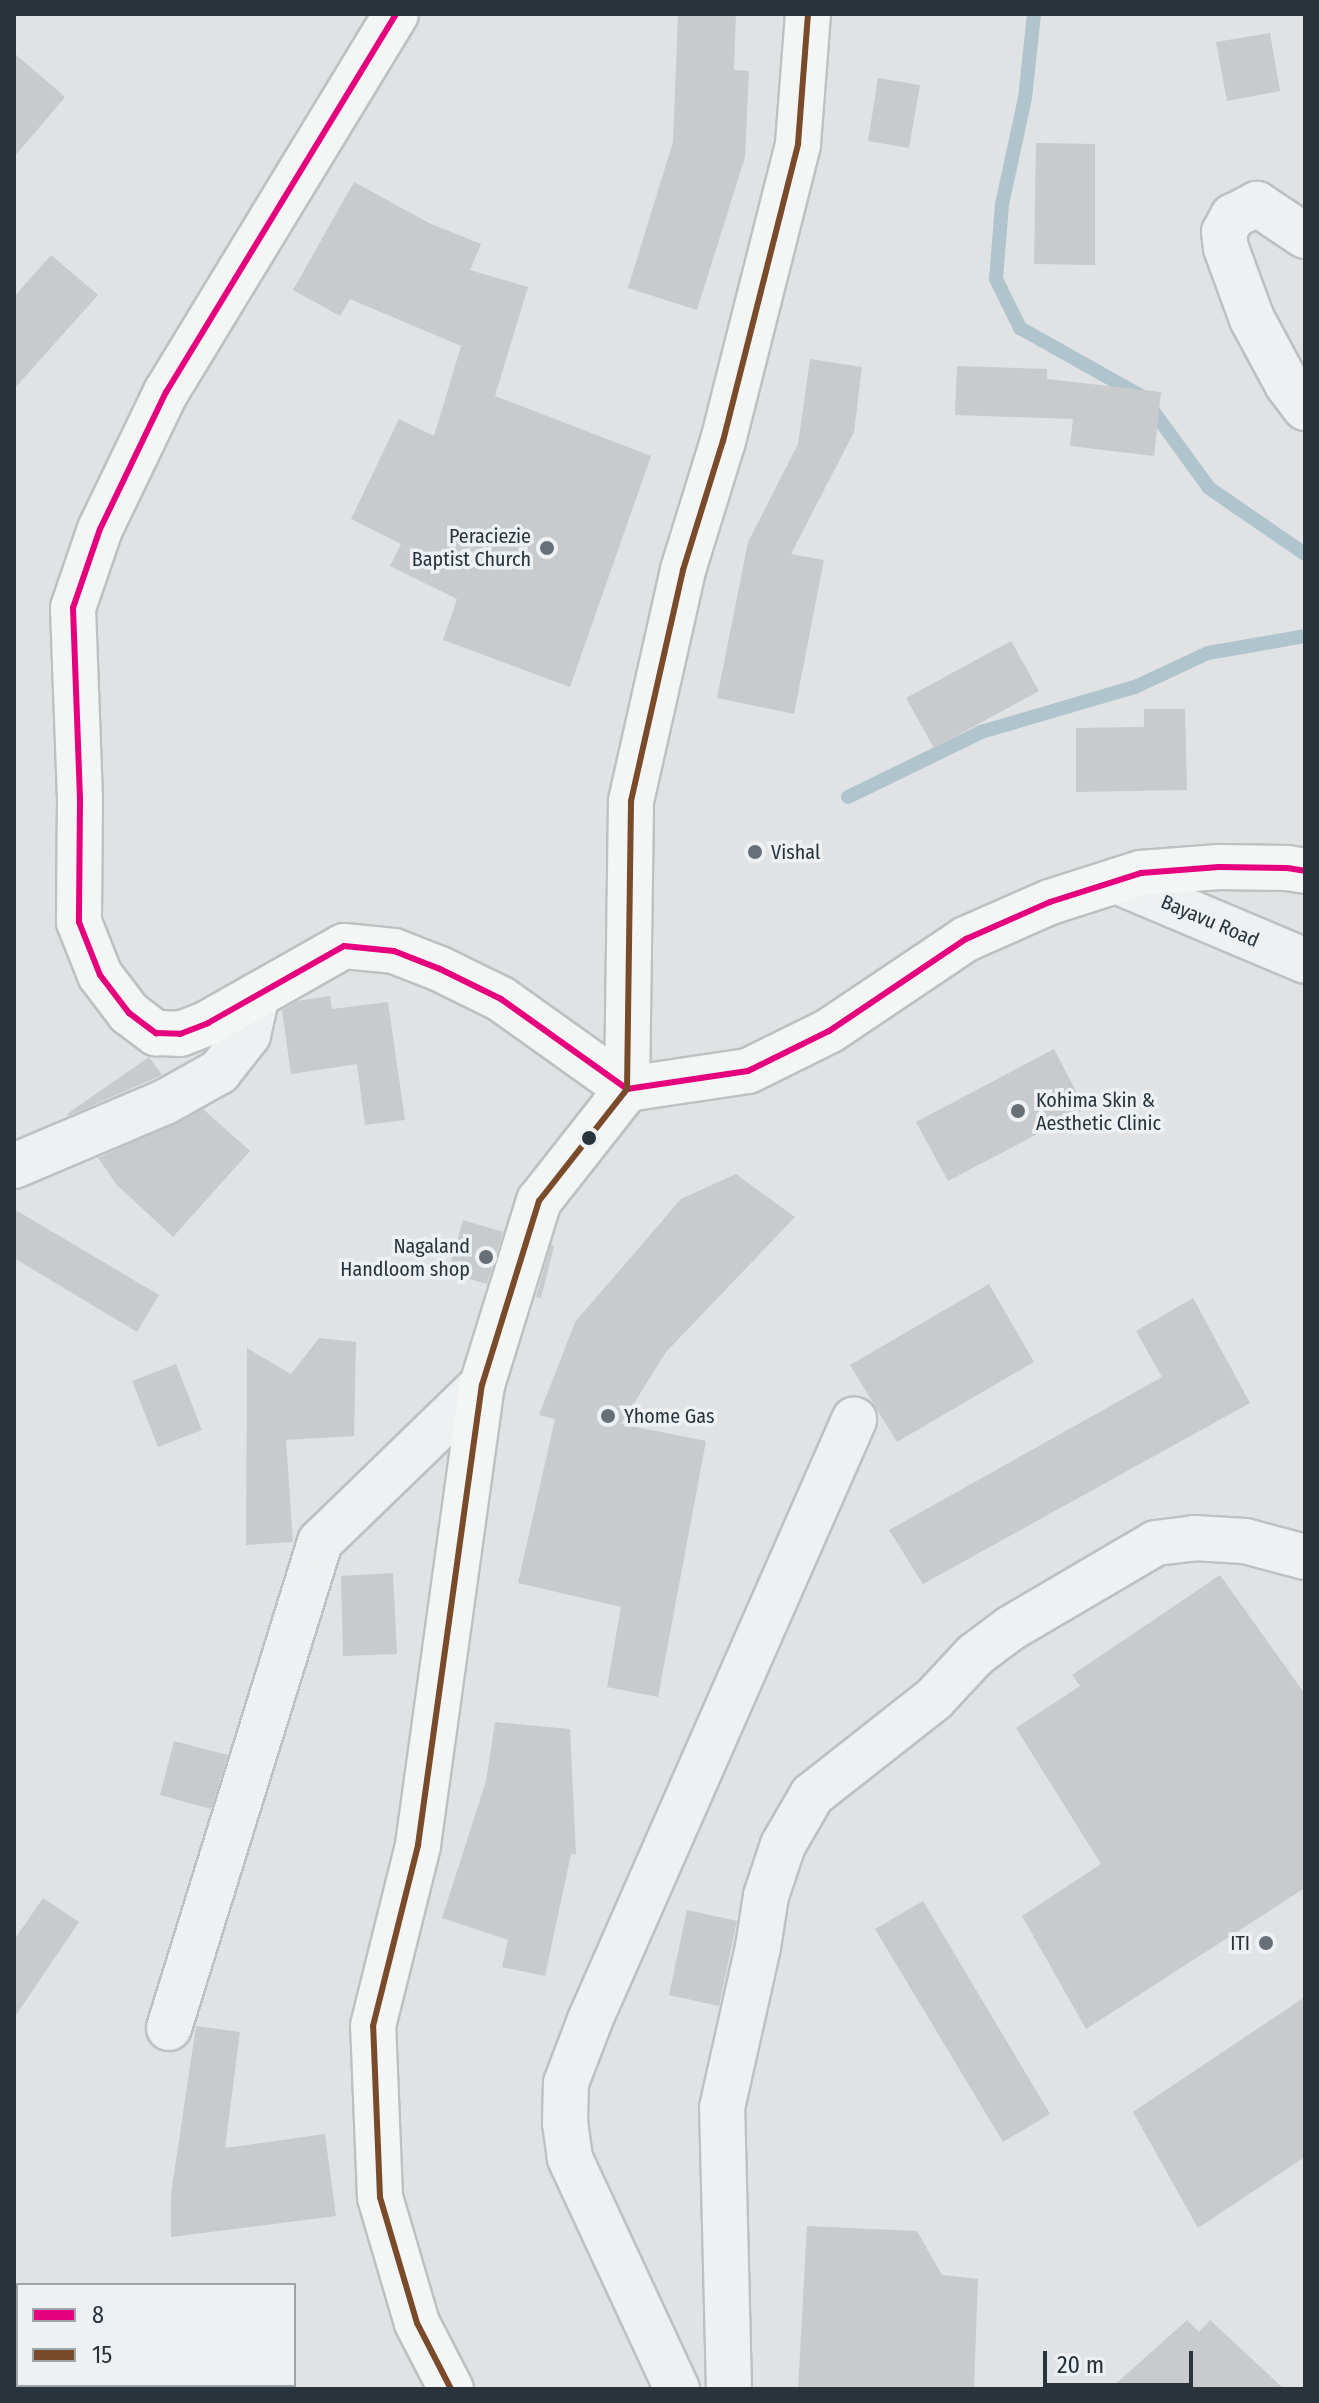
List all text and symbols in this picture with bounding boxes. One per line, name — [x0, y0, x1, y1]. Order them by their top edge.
place label: Peraciezie Baptist Church — [412, 524, 531, 571]
marker: Peraciezie Baptist Church — [538, 539, 556, 557]
place label: Vishal — [771, 840, 820, 864]
marker: Vishal — [746, 843, 764, 861]
street label: Bayavu Road — [1157, 890, 1263, 952]
place label: Kohima Skin & Aesthetic Clinic — [1036, 1088, 1161, 1135]
marker: Kohima Skin & Aesthetic Clinic — [1007, 1100, 1029, 1122]
unlabelled marker — [581, 1130, 597, 1146]
place label: Nagaland Handloom shop — [340, 1234, 470, 1281]
marker: Nagaland Handloom shop — [477, 1248, 495, 1266]
place label: Yhome Gas — [624, 1404, 714, 1428]
marker: Yhome Gas — [599, 1407, 617, 1425]
place label: ITI — [1230, 1931, 1250, 1955]
marker: ITI — [1257, 1934, 1275, 1952]
legend — [16, 2283, 296, 2387]
text: 8 — [92, 2301, 104, 2329]
scale bar — [1047, 2335, 1197, 2385]
text: 15 — [92, 2341, 112, 2369]
text: 20 m — [1057, 2351, 1104, 2379]

